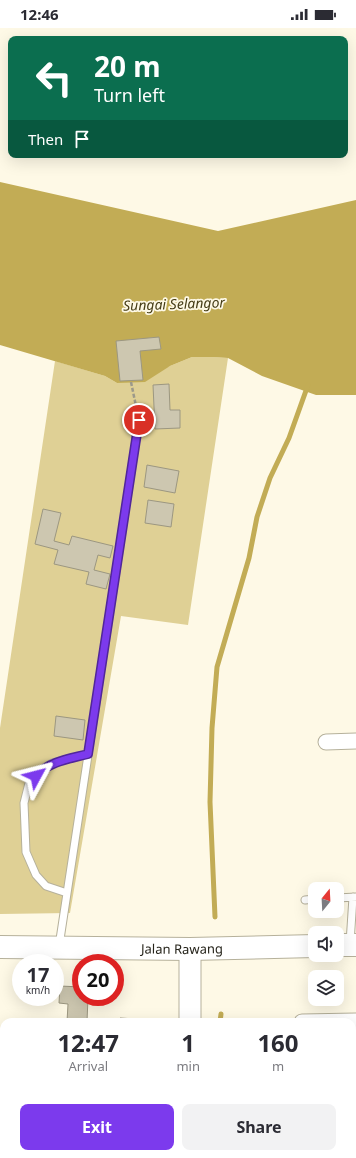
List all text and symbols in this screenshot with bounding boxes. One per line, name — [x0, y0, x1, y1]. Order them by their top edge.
text: 12:46 — [20, 4, 59, 24]
text: 20 m — [94, 47, 161, 85]
icon: left — [28, 52, 80, 104]
text: Turn left — [94, 83, 165, 107]
icon: arrive — [71, 128, 93, 150]
text: Then — [28, 129, 63, 149]
water label: Sungai Selangor — [123, 292, 226, 315]
pin — [122, 403, 156, 437]
icon: arrive — [128, 409, 150, 431]
position arrow — [15, 755, 57, 797]
north arrow — [308, 882, 344, 918]
map controls — [308, 882, 344, 1006]
button: sound — [308, 926, 344, 962]
street label: Jalan Rawang — [139, 939, 223, 958]
speed limit sign: 20 — [72, 954, 124, 1006]
text: 17 — [27, 961, 49, 988]
button: layers — [308, 970, 344, 1006]
text: km/h — [26, 983, 50, 997]
text: 12:47 — [57, 1026, 119, 1059]
text: 1 — [181, 1026, 195, 1059]
text: 160 — [257, 1026, 299, 1059]
text: Arrival — [68, 1057, 108, 1075]
text: min — [176, 1057, 200, 1075]
text: m — [272, 1057, 284, 1075]
button: Exit — [20, 1104, 174, 1150]
button: Share — [182, 1104, 336, 1150]

